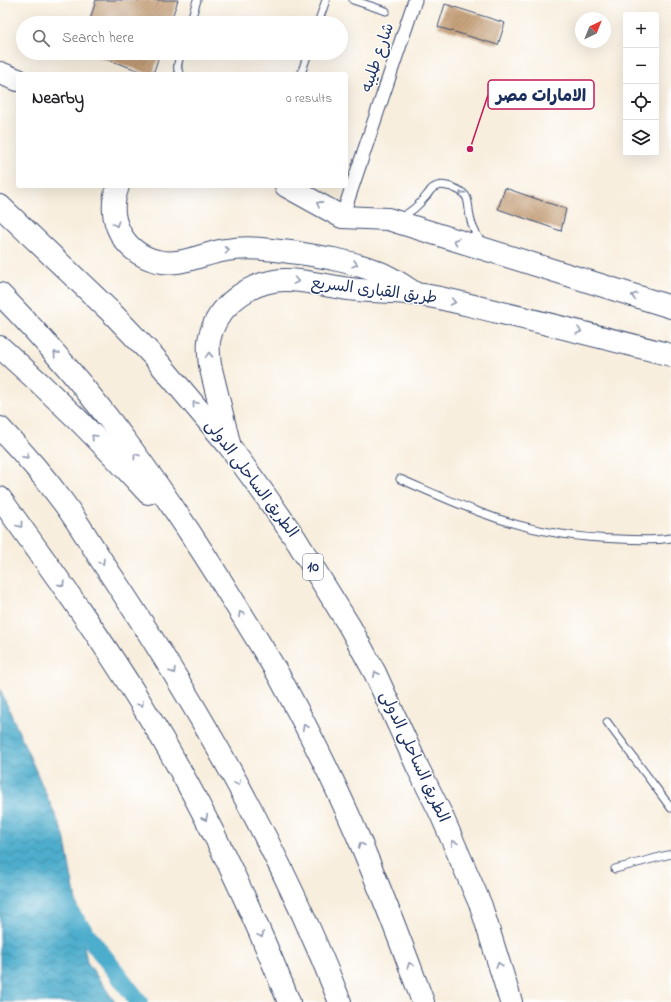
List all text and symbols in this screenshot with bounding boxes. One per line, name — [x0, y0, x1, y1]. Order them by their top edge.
north arrow — [575, 12, 611, 48]
map controls — [623, 12, 659, 156]
button: + — [623, 12, 659, 48]
search box — [16, 16, 348, 60]
street label: شارع طليبه — [355, 20, 401, 96]
icon: search — [30, 27, 52, 49]
text: Search here — [62, 27, 134, 49]
button: − — [623, 48, 659, 84]
callout: الامارات مصر — [488, 80, 594, 109]
text: الامارات مصر — [494, 84, 586, 109]
button: locate — [623, 84, 659, 120]
text: Nearby — [32, 86, 84, 111]
text: 0 results — [286, 89, 332, 108]
button: layers — [623, 120, 659, 156]
one-way arrow — [460, 191, 467, 198]
one-way arrow — [316, 202, 323, 209]
one-way arrow — [111, 220, 120, 227]
one-way arrow — [453, 237, 460, 245]
one-way arrow — [224, 246, 230, 254]
one-way arrow — [352, 259, 359, 268]
street label: طريق القبارى السريع — [310, 271, 438, 311]
one-way arrow — [293, 276, 299, 284]
one-way arrow — [630, 292, 637, 301]
one-way arrow — [449, 297, 456, 305]
one-way arrow — [576, 327, 582, 335]
one-way arrow — [53, 352, 60, 359]
one-way arrow — [205, 352, 213, 358]
one-way arrow — [192, 401, 199, 409]
street label: الطريق الساحلى الدولى — [199, 415, 303, 543]
one-way arrow — [91, 434, 99, 442]
one-way arrow — [21, 452, 28, 459]
one-way arrow — [134, 454, 141, 461]
one-way arrow — [15, 521, 22, 528]
road number: 10 — [303, 554, 323, 580]
one-way arrow — [97, 558, 105, 565]
one-way arrow — [57, 580, 64, 587]
one-way arrow — [239, 611, 246, 618]
one-way arrow — [168, 667, 176, 674]
one-way arrow — [373, 671, 381, 679]
street label: الطريق الساحلى الدولى — [373, 687, 455, 827]
one-way arrow — [137, 700, 144, 707]
one-way arrow — [303, 724, 310, 732]
one-way arrow — [233, 779, 240, 787]
one-way arrow — [200, 813, 208, 821]
one-way arrow — [451, 840, 459, 847]
one-way arrow — [358, 841, 366, 848]
one-way arrow — [256, 930, 264, 938]
one-way arrow — [406, 962, 414, 969]
one-way arrow — [495, 962, 504, 969]

